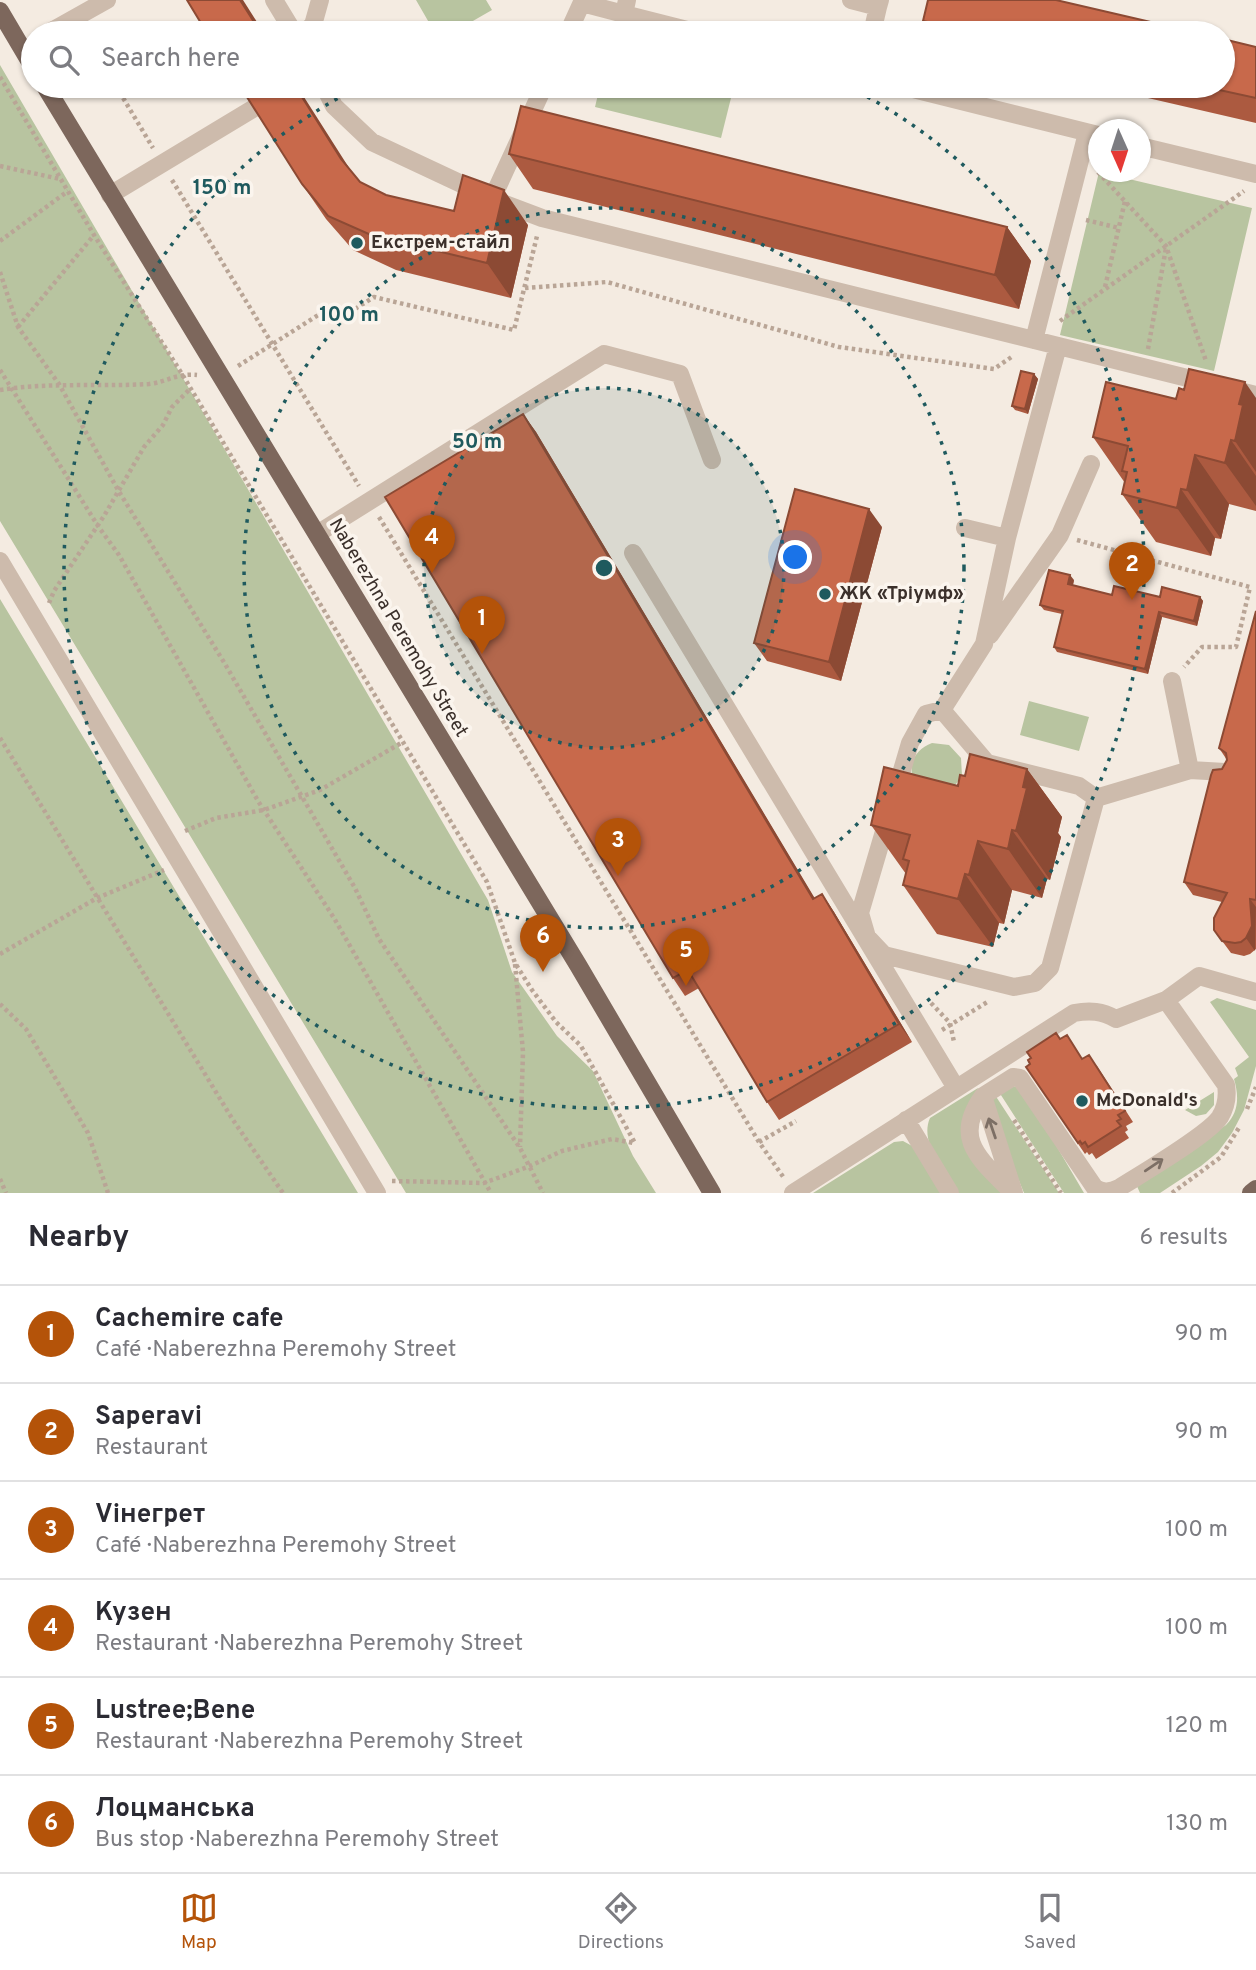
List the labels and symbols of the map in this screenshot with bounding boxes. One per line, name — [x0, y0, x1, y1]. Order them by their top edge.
north arrow — [1088, 119, 1151, 182]
text: 150 m — [193, 175, 251, 202]
place label: Екстрем-стайл — [371, 231, 510, 255]
marker: Екстрем-стайл — [349, 235, 365, 251]
text: 100 m — [319, 302, 379, 329]
text: 50 m — [452, 429, 502, 456]
street label: Naberezhna Peremohy Street — [323, 514, 473, 742]
pin: 4 — [409, 515, 455, 573]
your location — [778, 540, 812, 574]
pin: 2 — [1109, 542, 1155, 600]
centre of rings — [592, 556, 616, 580]
place label: ЖК «Тріумф» — [839, 582, 964, 606]
marker: ЖК «Тріумф» — [817, 586, 833, 602]
pin: 1 — [459, 596, 505, 654]
pin: 3 — [595, 818, 641, 876]
pin: 6 — [520, 914, 566, 972]
pin: 5 — [663, 928, 709, 986]
place label: McDonald's — [1096, 1089, 1198, 1113]
marker: McDonald's — [1074, 1093, 1090, 1109]
one-way arrow — [985, 1118, 997, 1140]
one-way arrow — [1143, 1158, 1163, 1172]

